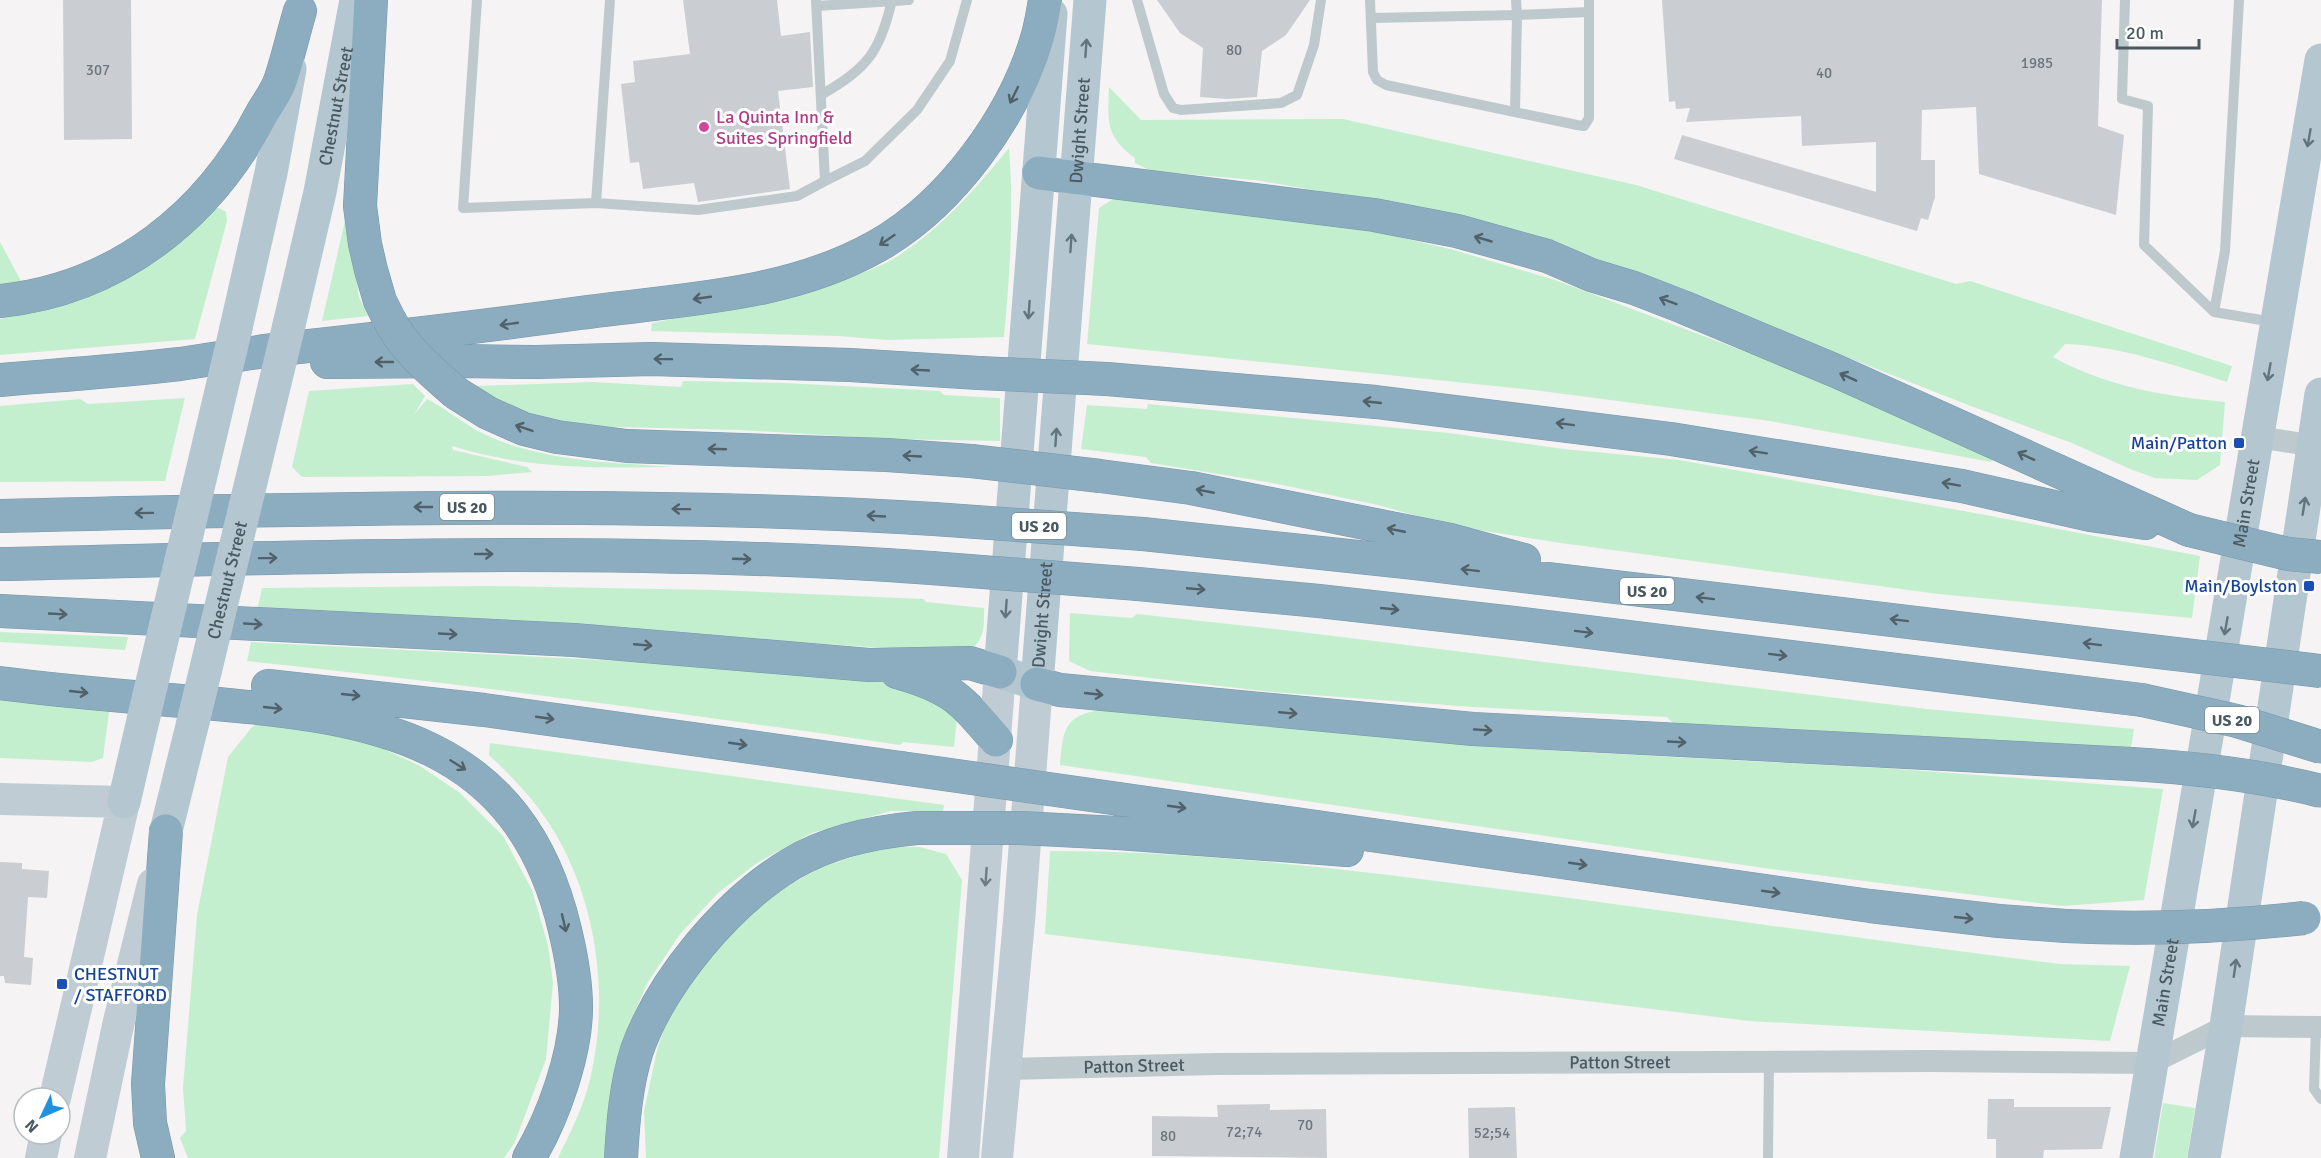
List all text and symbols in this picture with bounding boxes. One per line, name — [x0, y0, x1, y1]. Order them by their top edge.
scale bar — [2117, 12, 2200, 50]
text: 20 m — [2126, 22, 2164, 44]
one-way arrow — [1081, 39, 1092, 59]
house number: 80 — [1226, 41, 1242, 59]
street label: Chestnut Street — [314, 45, 358, 167]
house number: 1985 — [2021, 54, 2053, 72]
house number: 307 — [86, 61, 110, 79]
house number: 40 — [1816, 64, 1832, 82]
street label: Dwight Street — [1065, 77, 1095, 184]
one-way arrow — [1007, 85, 1019, 103]
place label: La Quinta Inn & Suites Springfield — [716, 106, 852, 149]
marker: La Quinta Inn & Suites Springfield — [697, 120, 711, 134]
one-way arrow — [2303, 128, 2314, 148]
one-way arrow — [1474, 232, 1493, 244]
one-way arrow — [1066, 233, 1077, 253]
one-way arrow — [879, 234, 895, 246]
one-way arrow — [693, 292, 713, 303]
one-way arrow — [1659, 295, 1678, 306]
one-way arrow — [1023, 299, 1034, 319]
one-way arrow — [500, 318, 519, 329]
one-way arrow — [653, 353, 673, 365]
one-way arrow — [374, 356, 394, 368]
one-way arrow — [2263, 362, 2274, 381]
one-way arrow — [911, 364, 931, 375]
one-way arrow — [1839, 370, 1857, 382]
one-way arrow — [1362, 396, 1382, 407]
one-way arrow — [1556, 419, 1576, 430]
one-way arrow — [515, 422, 534, 433]
one-way arrow — [1051, 428, 1062, 448]
place label: Main/Patton — [2131, 432, 2227, 454]
marker: Main/Patton — [2232, 436, 2246, 450]
one-way arrow — [708, 443, 728, 455]
one-way arrow — [1749, 446, 1769, 457]
one-way arrow — [2017, 450, 2035, 462]
one-way arrow — [903, 451, 923, 462]
street label: Main Street — [2228, 457, 2265, 549]
one-way arrow — [1941, 479, 1961, 490]
one-way arrow — [1196, 484, 1215, 496]
road number: US 20 — [440, 494, 494, 520]
one-way arrow — [2299, 496, 2310, 516]
one-way arrow — [414, 501, 434, 513]
one-way arrow — [672, 503, 692, 515]
one-way arrow — [135, 507, 155, 518]
one-way arrow — [866, 511, 886, 522]
road number: US 20 — [1012, 513, 1066, 539]
street label: Chestnut Street — [202, 519, 252, 641]
one-way arrow — [1387, 524, 1406, 535]
one-way arrow — [474, 548, 494, 560]
one-way arrow — [258, 552, 278, 563]
one-way arrow — [732, 553, 752, 564]
street label: Dwight Street — [1027, 561, 1057, 669]
one-way arrow — [1460, 564, 1480, 575]
place label: Main/Boylston — [2184, 575, 2297, 597]
road number: US 20 — [1620, 578, 1674, 604]
marker: Main/Boylston — [2302, 579, 2316, 593]
one-way arrow — [1186, 584, 1206, 595]
one-way arrow — [1695, 592, 1715, 603]
one-way arrow — [1000, 598, 1011, 618]
one-way arrow — [1380, 604, 1400, 615]
one-way arrow — [48, 608, 68, 619]
one-way arrow — [1889, 615, 1909, 626]
one-way arrow — [2220, 616, 2231, 636]
one-way arrow — [243, 619, 263, 630]
one-way arrow — [1574, 626, 1593, 637]
one-way arrow — [437, 628, 457, 639]
one-way arrow — [2083, 638, 2103, 649]
one-way arrow — [632, 640, 652, 651]
one-way arrow — [1767, 650, 1787, 661]
one-way arrow — [69, 687, 88, 698]
one-way arrow — [341, 689, 361, 700]
one-way arrow — [1084, 689, 1104, 700]
one-way arrow — [263, 703, 283, 714]
one-way arrow — [1278, 707, 1298, 718]
road number: US 20 — [2205, 707, 2259, 733]
one-way arrow — [534, 713, 554, 724]
one-way arrow — [1472, 725, 1492, 736]
one-way arrow — [1667, 736, 1687, 747]
one-way arrow — [728, 739, 748, 750]
one-way arrow — [449, 759, 466, 771]
one-way arrow — [1167, 801, 1187, 812]
one-way arrow — [2188, 808, 2199, 828]
one-way arrow — [1568, 859, 1588, 870]
one-way arrow — [980, 866, 991, 886]
one-way arrow — [1761, 886, 1781, 897]
one-way arrow — [558, 913, 570, 932]
one-way arrow — [1954, 913, 1974, 924]
street label: Main Street — [2147, 937, 2184, 1028]
one-way arrow — [2229, 959, 2240, 979]
place label: CHESTNUT / STAFFORD — [74, 963, 167, 1006]
marker: CHESTNUT / STAFFORD — [55, 977, 69, 991]
street label: Patton Street — [1569, 1051, 1671, 1074]
street label: Patton Street — [1083, 1054, 1185, 1078]
north arrow — [12, 1086, 72, 1146]
text: N — [21, 1115, 43, 1137]
house number: 70 — [1297, 1116, 1313, 1134]
house number: 72;74 — [1226, 1123, 1262, 1141]
house number: 52;54 — [1474, 1124, 1510, 1142]
house number: 80 — [1160, 1127, 1176, 1145]

